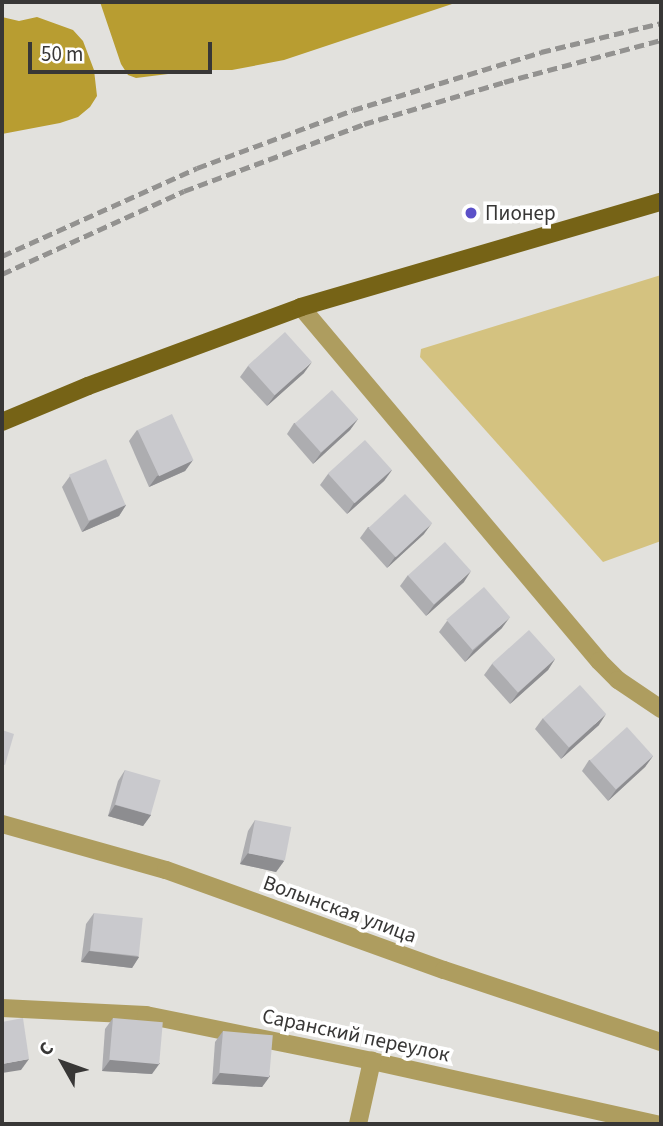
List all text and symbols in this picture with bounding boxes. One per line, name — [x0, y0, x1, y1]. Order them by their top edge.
scale bar — [32, 28, 215, 72]
text: 50 m — [41, 39, 83, 69]
place label: Пионер — [485, 200, 556, 226]
marker: Пионер — [463, 205, 479, 221]
street label: Волынская улица — [260, 870, 420, 948]
street label: Саранский переулок — [260, 1003, 452, 1067]
north arrow — [28, 1028, 98, 1098]
text: С — [33, 1036, 60, 1062]

